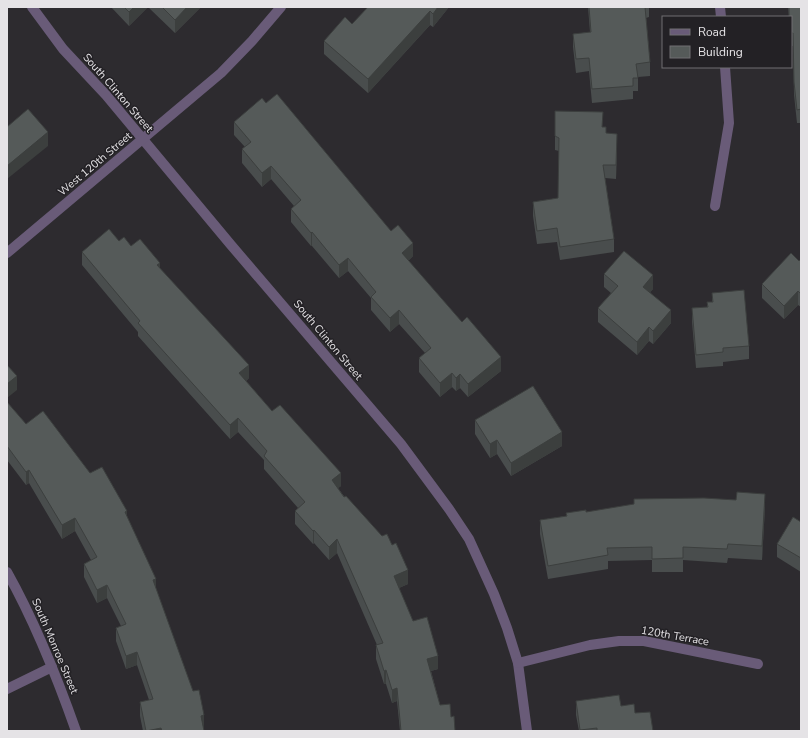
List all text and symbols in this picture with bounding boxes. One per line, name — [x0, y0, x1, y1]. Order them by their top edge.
legend — [662, 16, 792, 68]
text: Road — [698, 24, 726, 40]
text: Building — [698, 44, 743, 60]
street label: South Clinton Street — [79, 50, 157, 136]
street label: West 120th Street — [55, 129, 135, 199]
street label: South Clinton Street — [290, 297, 366, 383]
street label: South Monroe Street — [28, 596, 82, 696]
street label: 120th Terrace — [640, 623, 710, 649]

